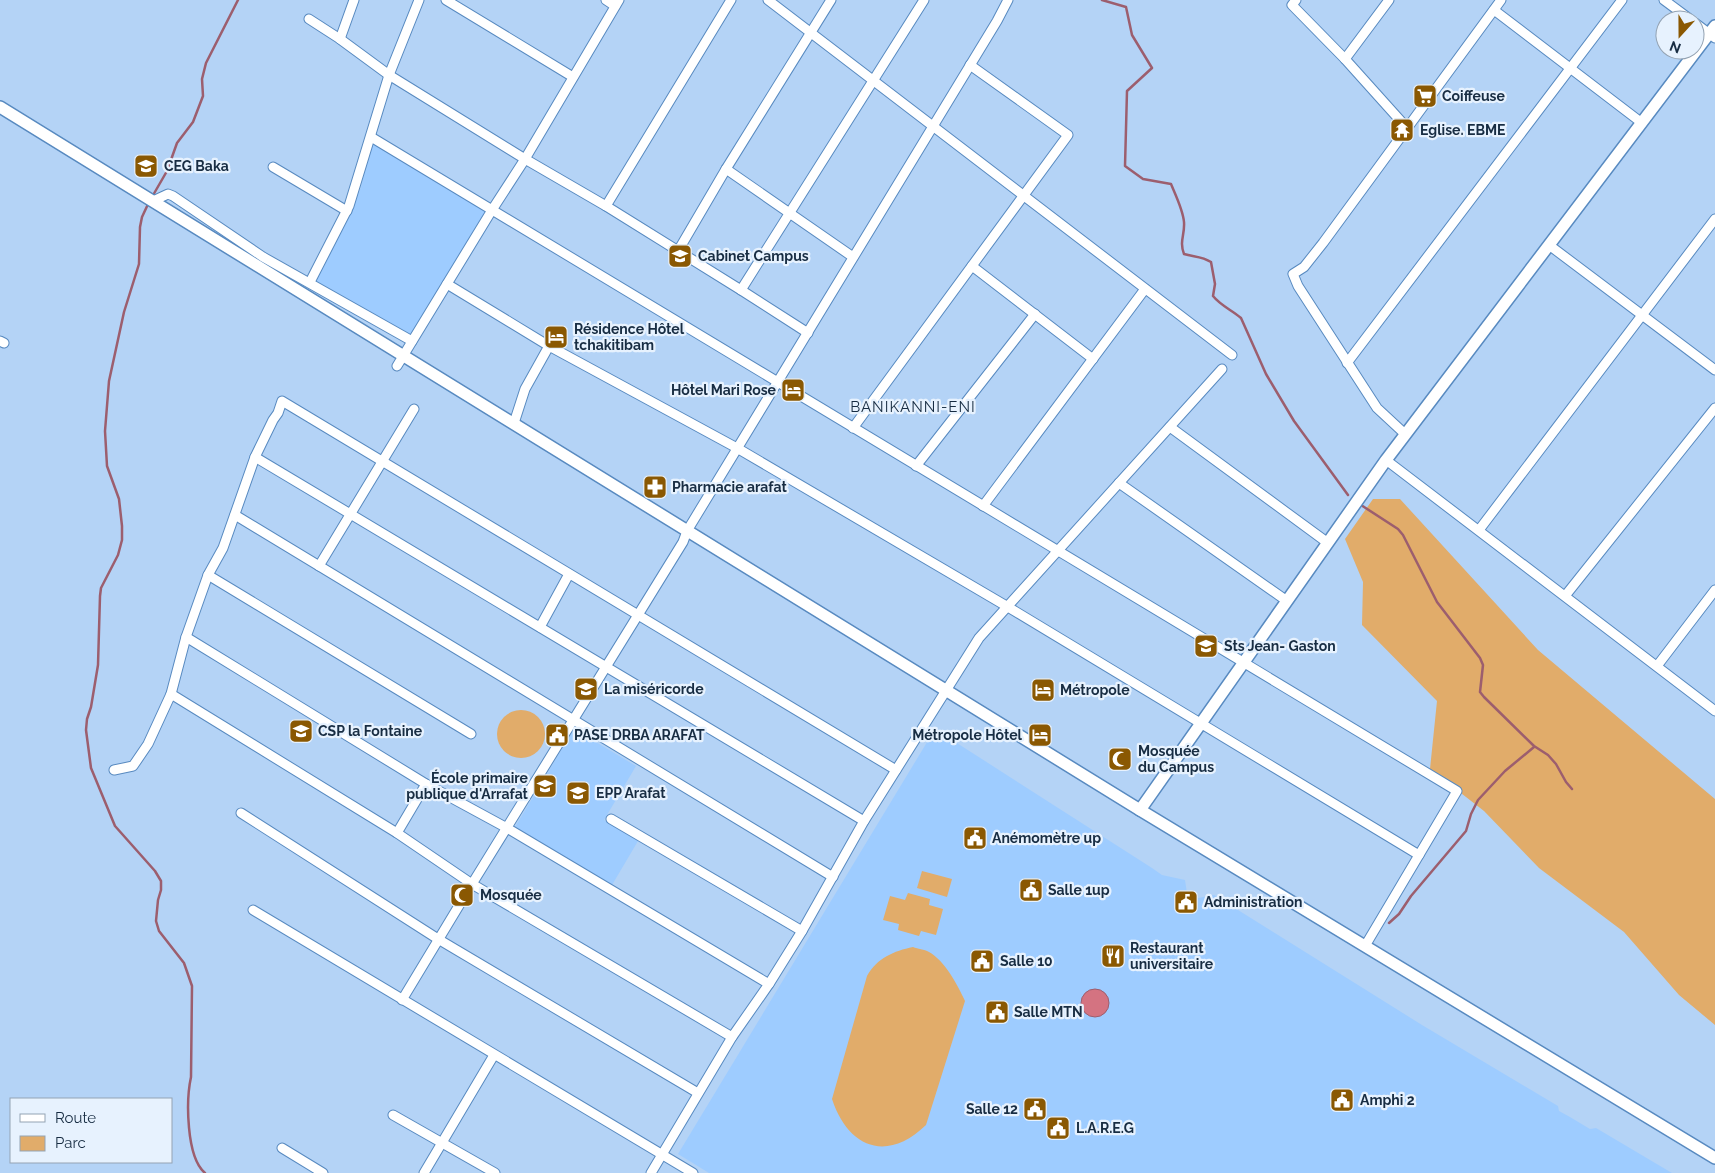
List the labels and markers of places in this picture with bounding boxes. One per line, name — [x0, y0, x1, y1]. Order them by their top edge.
supermarket icon: Coiffeuse — [1412, 83, 1438, 109]
place label: Coiffeuse — [1442, 88, 1505, 104]
temple icon: Eglise. EBME — [1389, 117, 1415, 143]
place label: Eglise. EBME — [1420, 122, 1505, 138]
school or university icon: CEG Baka — [133, 153, 159, 179]
place label: CEG Baka — [164, 158, 229, 174]
school or university icon: Cabinet Campus — [667, 243, 693, 269]
place label: Cabinet Campus — [698, 248, 809, 264]
place label: Résidence Hôtel tchakitibam — [574, 321, 685, 353]
hotel icon: Résidence Hôtel tchakitibam — [543, 324, 569, 350]
hotel icon: Hôtel Mari Rose — [780, 377, 806, 403]
place label: Hôtel Mari Rose — [671, 382, 777, 398]
pharmacy icon: Pharmacie arafat — [642, 474, 668, 500]
place label: Pharmacie arafat — [672, 479, 787, 495]
school or university icon: Sts Jean- Gaston — [1193, 633, 1219, 659]
place label: Sts Jean- Gaston — [1224, 638, 1336, 654]
school or university icon: La miséricorde — [573, 676, 599, 702]
hotel icon: Métropole — [1030, 677, 1056, 703]
place label: La miséricorde — [604, 681, 704, 697]
place label: Métropole — [1060, 682, 1130, 698]
school or university icon: CSP la Fontaine — [288, 718, 314, 744]
public building icon: PASE DRBA ARAFAT — [544, 722, 570, 748]
hotel icon: Métropole Hôtel — [1027, 722, 1053, 748]
place label: CSP la Fontaine — [318, 723, 423, 739]
place label: PASE DRBA ARAFAT — [574, 727, 705, 743]
place label: Métropole Hôtel — [912, 727, 1023, 743]
place label: Mosquée du Campus — [1138, 743, 1214, 775]
mosque icon: Mosquée du Campus — [1107, 746, 1133, 772]
place label: École primaire publique d'Arrafat — [406, 769, 529, 802]
school or university icon: École primaire publique d'Arrafat — [532, 773, 558, 799]
school or university icon: EPP Arafat — [565, 780, 591, 806]
place label: EPP Arafat — [596, 785, 666, 801]
public building icon: Anémomètre up — [962, 825, 988, 851]
place label: Anémomètre up — [992, 830, 1101, 846]
public building icon: Salle 1up — [1018, 877, 1044, 903]
mosque icon: Mosquée — [449, 882, 475, 908]
place label: Salle 1up — [1048, 882, 1110, 898]
place label: Mosquée — [480, 887, 542, 903]
public building icon: Administration — [1173, 889, 1199, 915]
place label: Administration — [1204, 894, 1302, 910]
place label: Restaurant universitaire — [1130, 940, 1214, 972]
restaurant icon: Restaurant universitaire — [1100, 943, 1126, 969]
public building icon: Salle 10 — [969, 948, 995, 974]
place label: Salle 10 — [1000, 953, 1053, 969]
public building icon: Salle MTN — [984, 999, 1010, 1025]
place label: Salle MTN — [1014, 1004, 1083, 1020]
public building icon: Amphi 2 — [1329, 1087, 1355, 1113]
place label: Amphi 2 — [1360, 1092, 1415, 1108]
public building icon: Salle 12 — [1022, 1096, 1048, 1122]
place label: Salle 12 — [966, 1101, 1018, 1117]
public building icon: L.A.R.E.G — [1045, 1115, 1071, 1141]
place label: L.A.R.E.G — [1076, 1120, 1134, 1136]

